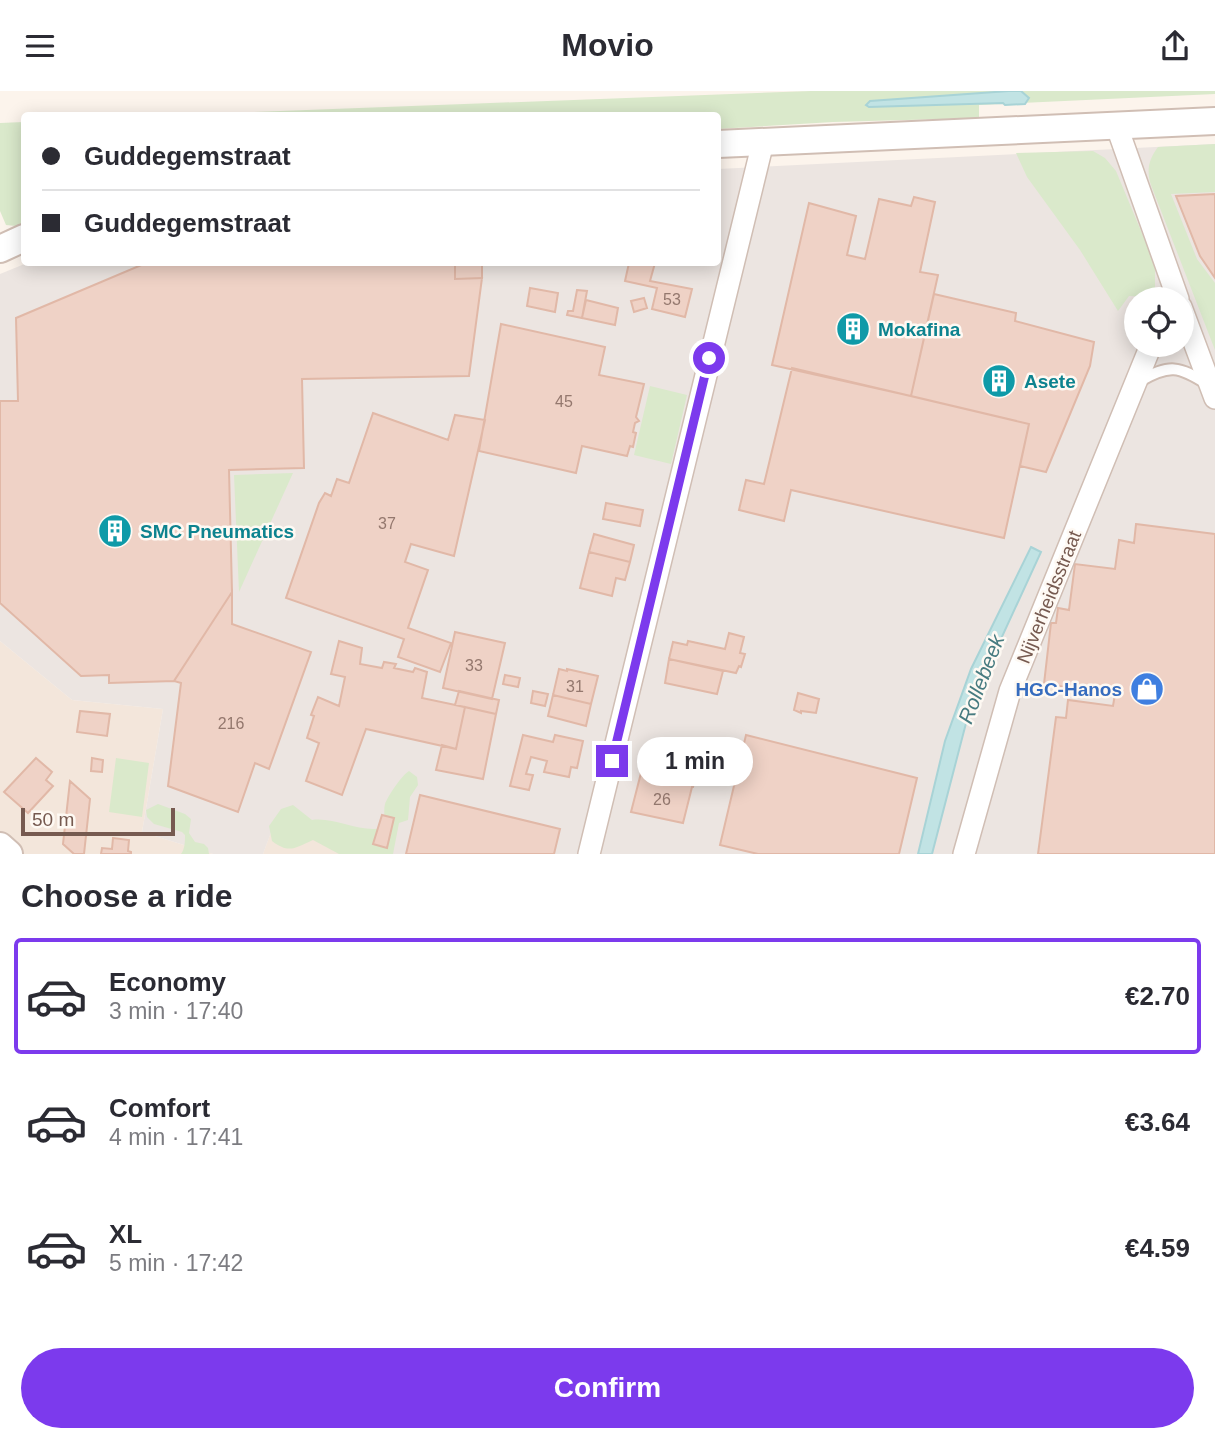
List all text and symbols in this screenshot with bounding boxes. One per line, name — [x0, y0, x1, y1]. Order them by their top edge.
icon: menu — [21, 27, 59, 65]
text: Movio — [561, 27, 654, 63]
icon: share — [1156, 27, 1194, 65]
text: Guddegemstraat — [84, 141, 291, 171]
text: Guddegemstraat — [84, 208, 291, 238]
map controls — [1124, 287, 1194, 357]
button: locate — [1124, 287, 1194, 357]
house number: 53 — [663, 291, 681, 308]
building icon: Mokafina — [834, 310, 872, 348]
place label: Mokafina — [878, 319, 961, 340]
route start — [693, 342, 725, 374]
building icon: Asete — [980, 362, 1018, 400]
place label: Asete — [1024, 371, 1076, 392]
house number: 45 — [555, 393, 573, 410]
building icon: SMC Pneumatics — [96, 512, 134, 550]
house number: 37 — [378, 515, 396, 532]
place label: SMC Pneumatics — [140, 521, 294, 542]
street label: Nijverheidsstraat — [1013, 527, 1086, 667]
water label: Rollebeek — [954, 630, 1009, 727]
house number: 33 — [465, 657, 483, 674]
shop icon: HGC-Hanos — [1128, 670, 1166, 708]
house number: 31 — [566, 678, 584, 695]
place label: HGC-Hanos — [1015, 679, 1122, 700]
house number: 216 — [218, 715, 244, 732]
callout: 1 min — [636, 737, 752, 785]
route end — [596, 745, 628, 777]
text: 1 min — [665, 748, 725, 774]
house number: 26 — [653, 791, 671, 808]
scale bar — [21, 805, 175, 837]
text: 50 m — [32, 809, 74, 830]
text: Choose a ride — [21, 878, 233, 914]
icon: car — [25, 965, 88, 1028]
text: Economy — [109, 967, 226, 997]
text: €2.70 — [1125, 981, 1190, 1011]
text: 3 min · 17:40 — [109, 998, 243, 1024]
icon: car — [25, 1091, 88, 1154]
text: Comfort — [109, 1093, 210, 1123]
text: €3.64 — [1125, 1107, 1190, 1137]
text: 4 min · 17:41 — [109, 1124, 243, 1150]
icon: car — [25, 1217, 88, 1280]
text: XL — [109, 1219, 142, 1249]
text: €4.59 — [1125, 1233, 1190, 1263]
text: 5 min · 17:42 — [109, 1250, 243, 1276]
button: Confirm — [21, 1348, 1194, 1428]

